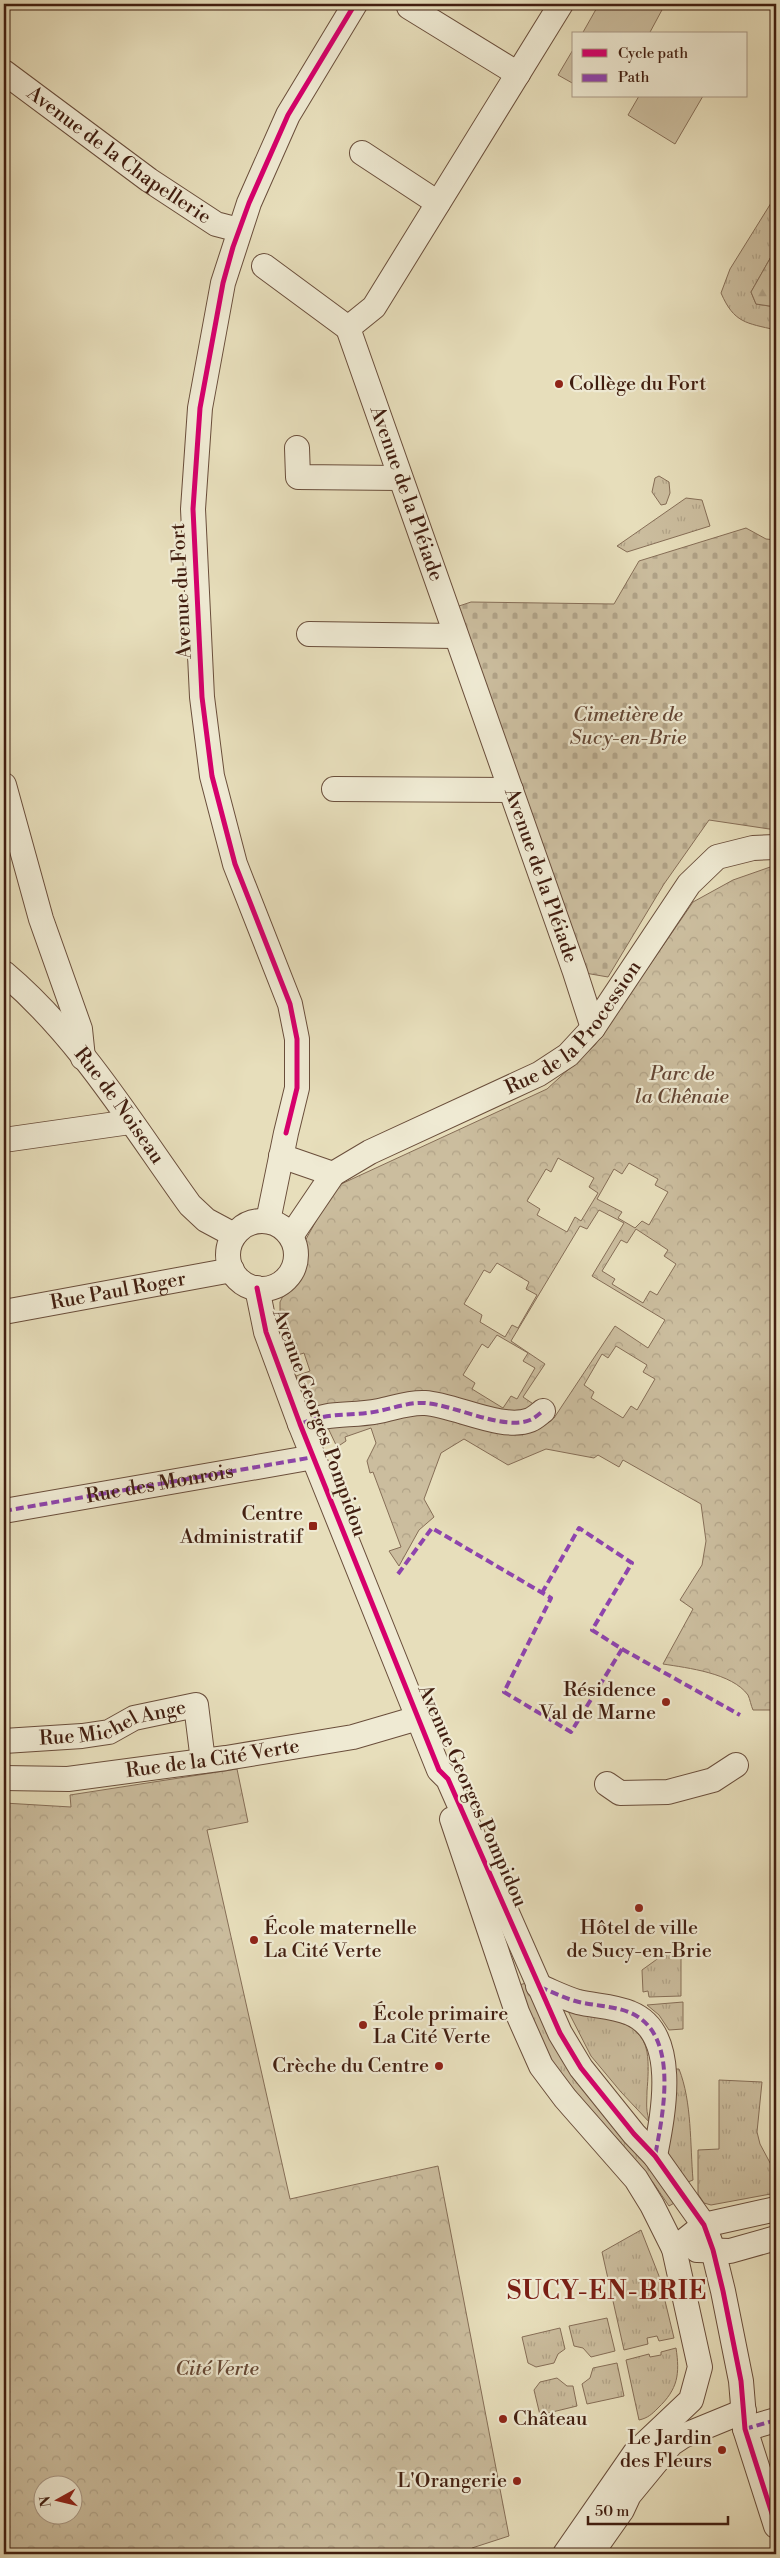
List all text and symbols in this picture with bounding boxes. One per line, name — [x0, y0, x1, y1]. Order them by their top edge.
legend — [572, 32, 748, 98]
text: Cycle path — [618, 44, 688, 63]
text: Path — [618, 68, 650, 87]
street label: Avenue de la Chapellerie — [21, 80, 216, 230]
place label: Collège du Fort — [569, 372, 706, 397]
marker: Collège du Fort — [553, 378, 565, 390]
street label: Avenue de la Pléiade — [364, 402, 449, 584]
street label: Avenue du Fort — [166, 522, 198, 661]
park label: Cimetière de Sucy-en-Brie — [570, 703, 687, 751]
street label: Avenue de la Pléiade — [498, 784, 583, 966]
street label: Rue de la Procession — [501, 956, 647, 1100]
street label: Rue de Noiseau — [68, 1042, 170, 1169]
park label: Parc de la Chênaie — [635, 1062, 730, 1110]
street label: Rue Paul Roger — [48, 1266, 188, 1316]
street label: Avenue Georges Pompidou — [266, 1305, 372, 1541]
street label: Rue des Monrois — [84, 1459, 236, 1509]
place label: Centre Administratif — [179, 1502, 304, 1550]
marker: Centre Administratif — [307, 1520, 319, 1532]
place label: Résidence Val de Marne — [538, 1678, 656, 1726]
street label: Avenue Georges Pompidou — [411, 1680, 533, 1912]
street label: Rue Michel Ange — [38, 1695, 188, 1751]
marker: Résidence Val de Marne — [660, 1696, 672, 1708]
street label: Rue de la Cité Verte — [124, 1734, 301, 1784]
marker: Hôtel de ville de Sucy-en-Brie — [633, 1902, 645, 1914]
place label: École maternelle La Cité Verte — [264, 1915, 417, 1964]
place label: Hôtel de ville de Sucy-en-Brie — [566, 1916, 712, 1964]
marker: École maternelle La Cité Verte — [248, 1934, 260, 1946]
place label: École primaire La Cité Verte — [373, 2001, 508, 2050]
marker: École primaire La Cité Verte — [357, 2019, 369, 2031]
place label: Crèche du Centre — [272, 2054, 429, 2079]
marker: Crèche du Centre — [433, 2060, 445, 2072]
district label: SUCY-EN-BRIE — [507, 2276, 707, 2307]
park label: Cité Verte — [175, 2357, 259, 2382]
place label: Château — [513, 2407, 588, 2432]
marker: Château — [497, 2413, 509, 2425]
place label: Le Jardin des Fleurs — [620, 2426, 712, 2474]
marker: Le Jardin des Fleurs — [716, 2444, 728, 2456]
place label: L'Orangerie — [397, 2469, 507, 2494]
marker: L'Orangerie — [511, 2475, 523, 2487]
north arrow — [32, 2476, 82, 2526]
scale bar — [588, 2493, 728, 2525]
text: N — [36, 2495, 56, 2508]
text: 50 m — [595, 2502, 629, 2521]

